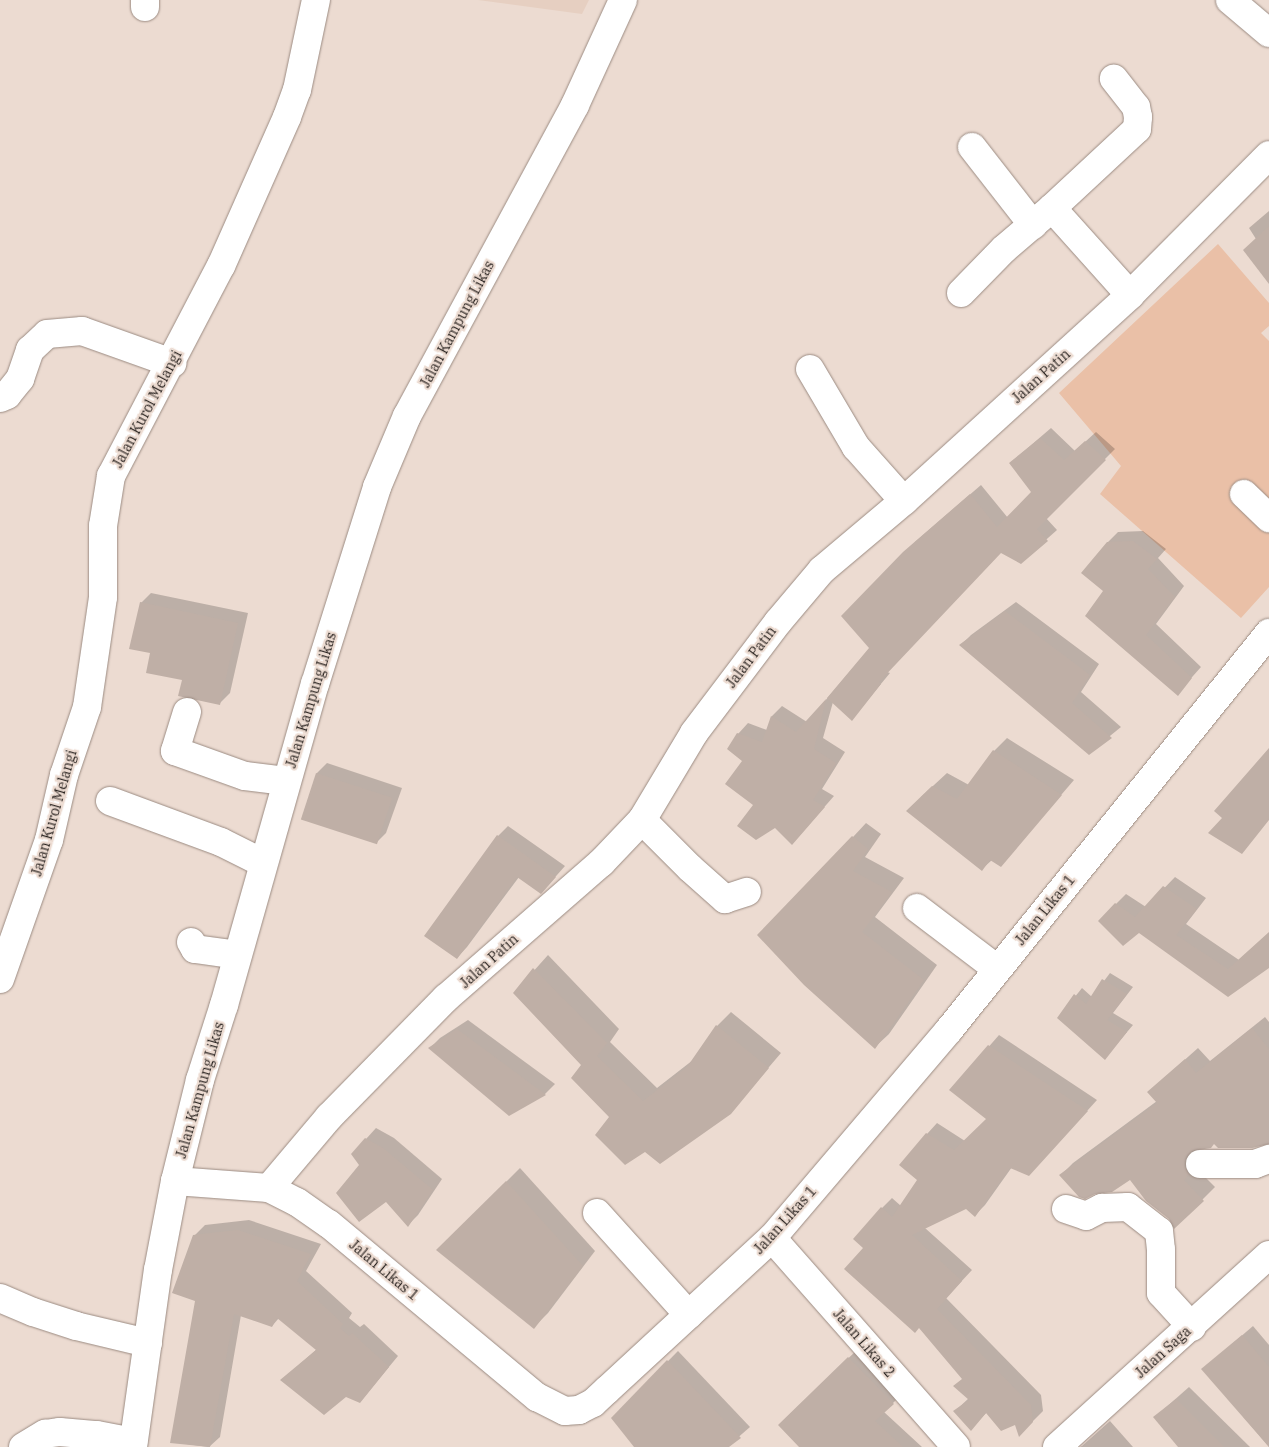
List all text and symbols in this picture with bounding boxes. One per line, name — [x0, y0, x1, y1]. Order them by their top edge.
street label: Jalan Kampung Likas — [416, 258, 498, 390]
street label: Jalan Patin — [1008, 346, 1074, 406]
street label: Jalan Kurol Melangi — [109, 348, 185, 470]
street label: Jalan Patin — [723, 623, 779, 691]
street label: Jalan Kampung Likas — [282, 630, 340, 770]
street label: Jalan Kurol Melangi — [28, 748, 80, 878]
street label: Jalan Likas 1 — [1012, 872, 1078, 948]
street label: Jalan Patin — [456, 931, 522, 991]
street label: Jalan Kampung Likas — [172, 1020, 228, 1160]
street label: Jalan Likas 1 — [750, 1183, 820, 1257]
street label: Jalan Likas 1 — [346, 1236, 422, 1304]
street label: Jalan Likas 2 — [830, 1305, 898, 1381]
street label: Jalan Saga — [1132, 1323, 1194, 1381]

